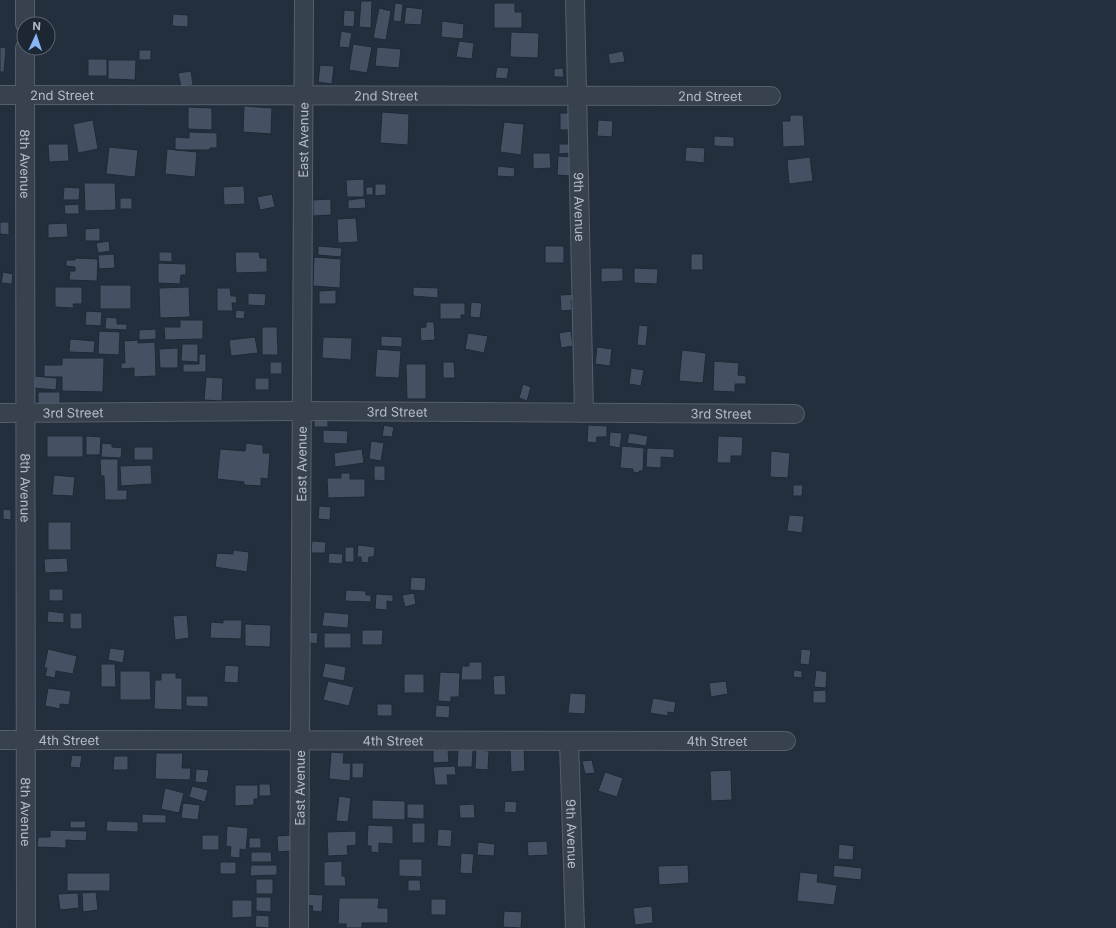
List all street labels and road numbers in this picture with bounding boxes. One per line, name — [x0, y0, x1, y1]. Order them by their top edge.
street label: 2nd Street — [30, 87, 94, 103]
street label: 2nd Street — [354, 87, 418, 104]
street label: 2nd Street — [678, 88, 742, 104]
street label: East Avenue — [295, 102, 311, 178]
street label: 8th Avenue — [17, 129, 33, 199]
street label: 9th Avenue — [571, 172, 588, 242]
street label: 3rd Street — [366, 403, 428, 420]
street label: 3rd Street — [42, 404, 104, 421]
street label: 3rd Street — [690, 405, 752, 422]
street label: East Avenue — [293, 426, 310, 502]
street label: 8th Avenue — [17, 453, 34, 523]
street label: 4th Street — [39, 732, 99, 748]
street label: 4th Street — [363, 732, 423, 749]
street label: 4th Street — [687, 733, 747, 749]
street label: East Avenue — [292, 750, 308, 826]
street label: 8th Avenue — [18, 777, 34, 847]
street label: 9th Avenue — [563, 799, 581, 869]

